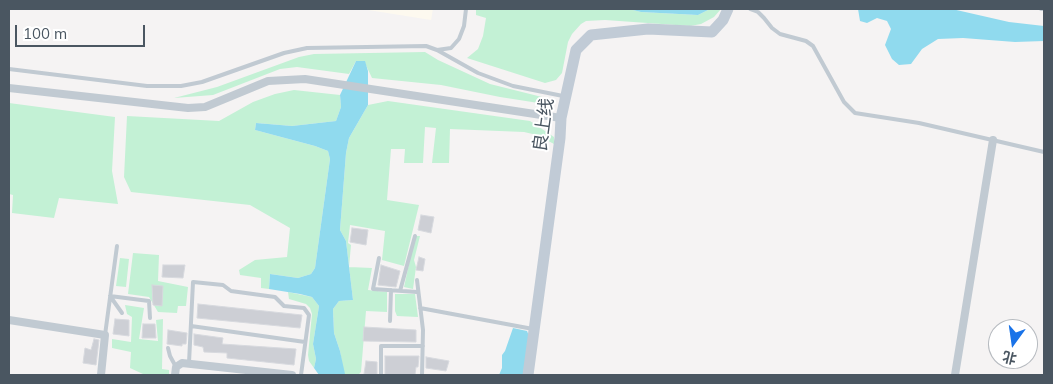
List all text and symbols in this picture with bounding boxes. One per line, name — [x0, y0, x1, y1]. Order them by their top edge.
scale bar — [18, 15, 148, 47]
text: 100 m — [23, 24, 67, 43]
street label: 良上线 — [530, 97, 558, 153]
north arrow — [988, 319, 1038, 369]
text: 北 — [1001, 347, 1019, 368]

